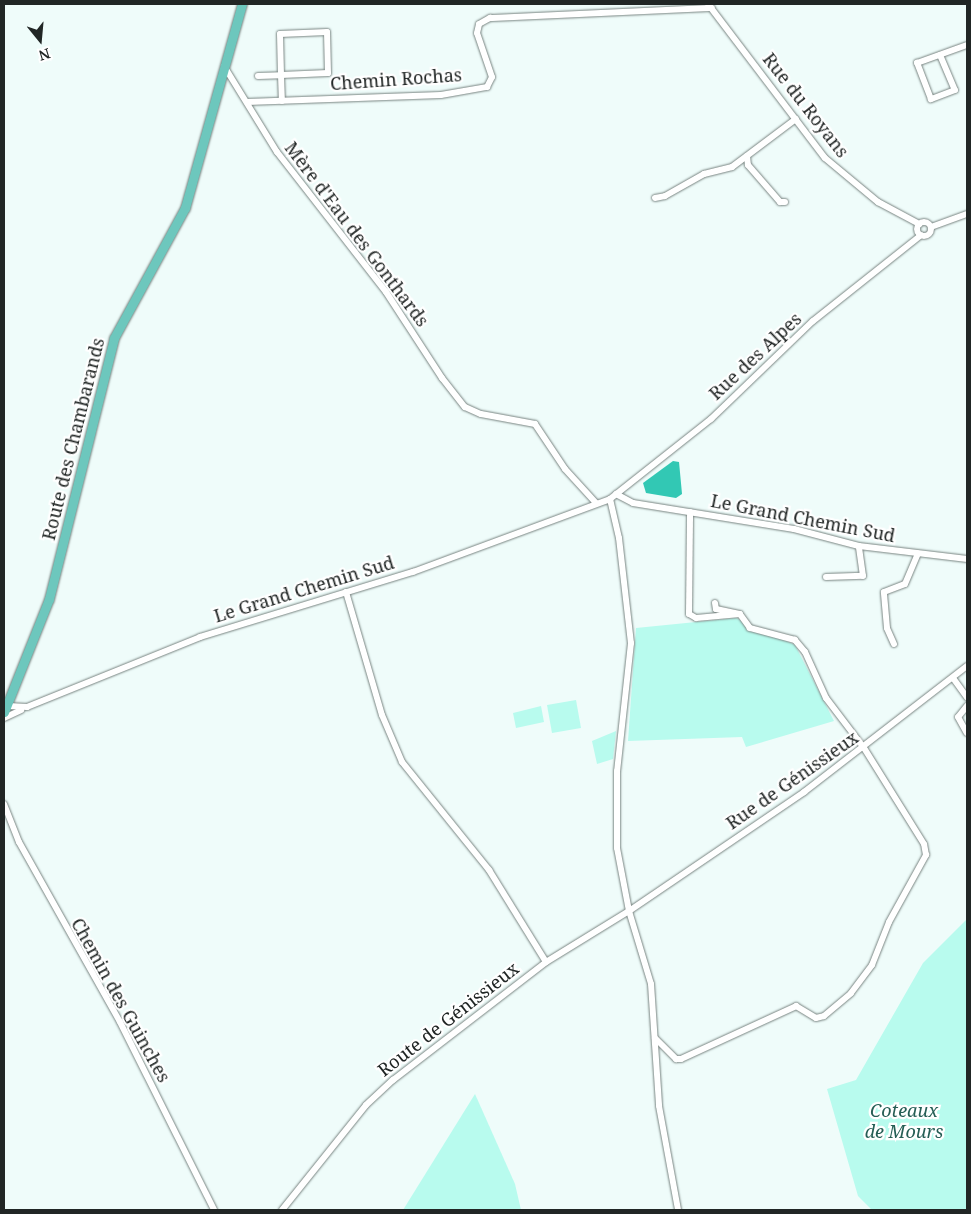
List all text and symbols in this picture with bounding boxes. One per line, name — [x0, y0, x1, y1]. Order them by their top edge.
north arrow — [15, 15, 65, 65]
text: N — [36, 44, 53, 66]
street label: Rue du Royans — [759, 48, 853, 162]
street label: Chemin Rochas — [329, 64, 463, 94]
street label: Mère d'Eau des Gonthards — [280, 137, 434, 331]
street label: Rue des Alpes — [704, 308, 806, 404]
street label: Route des Chambarands — [37, 336, 109, 542]
street label: Le Grand Chemin Sud — [709, 490, 897, 546]
street label: Le Grand Chemin Sud — [211, 551, 397, 627]
street label: Rue de Génissieux — [722, 726, 862, 834]
street label: Chemin des Guinches — [67, 914, 175, 1086]
street label: Route de Génissieux — [373, 957, 523, 1081]
park label: Coteaux de Mours — [865, 1100, 943, 1142]

